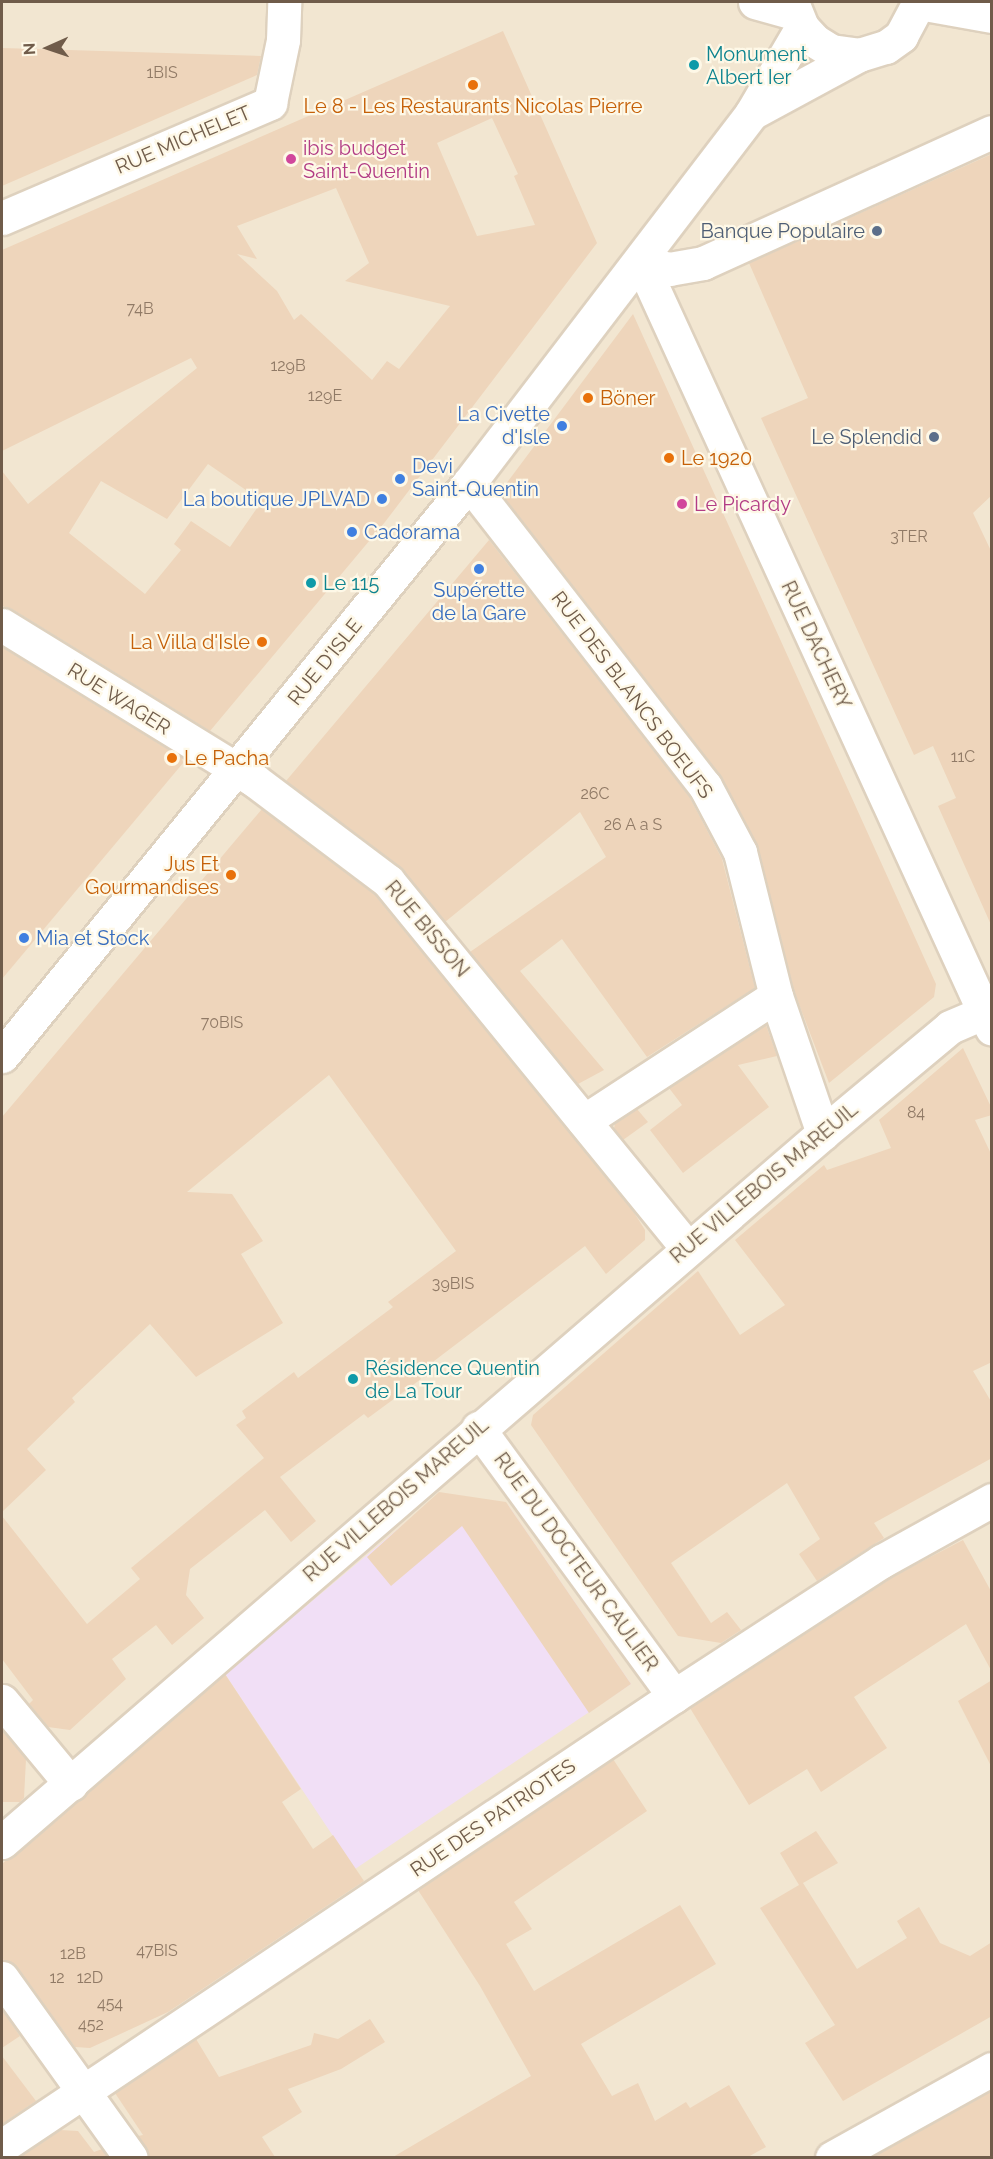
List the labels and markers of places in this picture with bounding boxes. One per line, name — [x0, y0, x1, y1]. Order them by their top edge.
place label: Monument Albert Ier — [706, 42, 807, 89]
marker: Monument Albert Ier — [687, 58, 701, 72]
marker: Le 8 - Les Restaurants Nicolas Pierre — [466, 78, 480, 92]
place label: Le 8 - Les Restaurants Nicolas Pierre — [304, 94, 642, 118]
place label: ibis budget Saint-Quentin — [303, 136, 430, 183]
marker: ibis budget Saint-Quentin — [284, 152, 298, 166]
place label: Banque Populaire — [701, 219, 865, 243]
marker: Banque Populaire — [870, 224, 884, 238]
place label: Böner — [600, 386, 656, 410]
marker: Böner — [581, 391, 595, 405]
place label: La Civette d'Isle — [457, 402, 550, 449]
marker: La Civette d'Isle — [555, 419, 569, 433]
place label: Le Splendid — [811, 425, 922, 449]
marker: Le Splendid — [927, 430, 941, 444]
place label: Le 1920 — [681, 446, 752, 470]
marker: Le 1920 — [662, 451, 676, 465]
place label: Devi Saint-Quentin — [412, 455, 539, 502]
marker: Devi Saint-Quentin — [393, 472, 407, 486]
place label: La boutique JPLVAD — [182, 487, 370, 511]
marker: La boutique JPLVAD — [375, 492, 389, 506]
place label: Le Picardy — [694, 492, 791, 516]
marker: Le Picardy — [675, 497, 689, 511]
place label: Cadorama — [364, 520, 460, 544]
marker: Cadorama — [345, 525, 359, 539]
marker: Supérette de la Gare — [472, 562, 486, 576]
place label: Le 115 — [323, 571, 379, 595]
marker: Le 115 — [304, 576, 318, 590]
place label: Supérette de la Gare — [432, 578, 526, 625]
place label: La Villa d'Isle — [129, 630, 250, 654]
marker: La Villa d'Isle — [255, 635, 269, 649]
place label: Le Pacha — [184, 746, 269, 770]
marker: Le Pacha — [165, 751, 179, 765]
place label: Jus Et Gourmandises — [85, 852, 219, 899]
marker: Jus Et Gourmandises — [224, 868, 238, 882]
place label: Mia et Stock — [36, 926, 149, 950]
marker: Mia et Stock — [17, 931, 31, 945]
place label: Résidence Quentin de La Tour — [365, 1356, 540, 1403]
marker: Résidence Quentin de La Tour — [346, 1372, 360, 1386]

